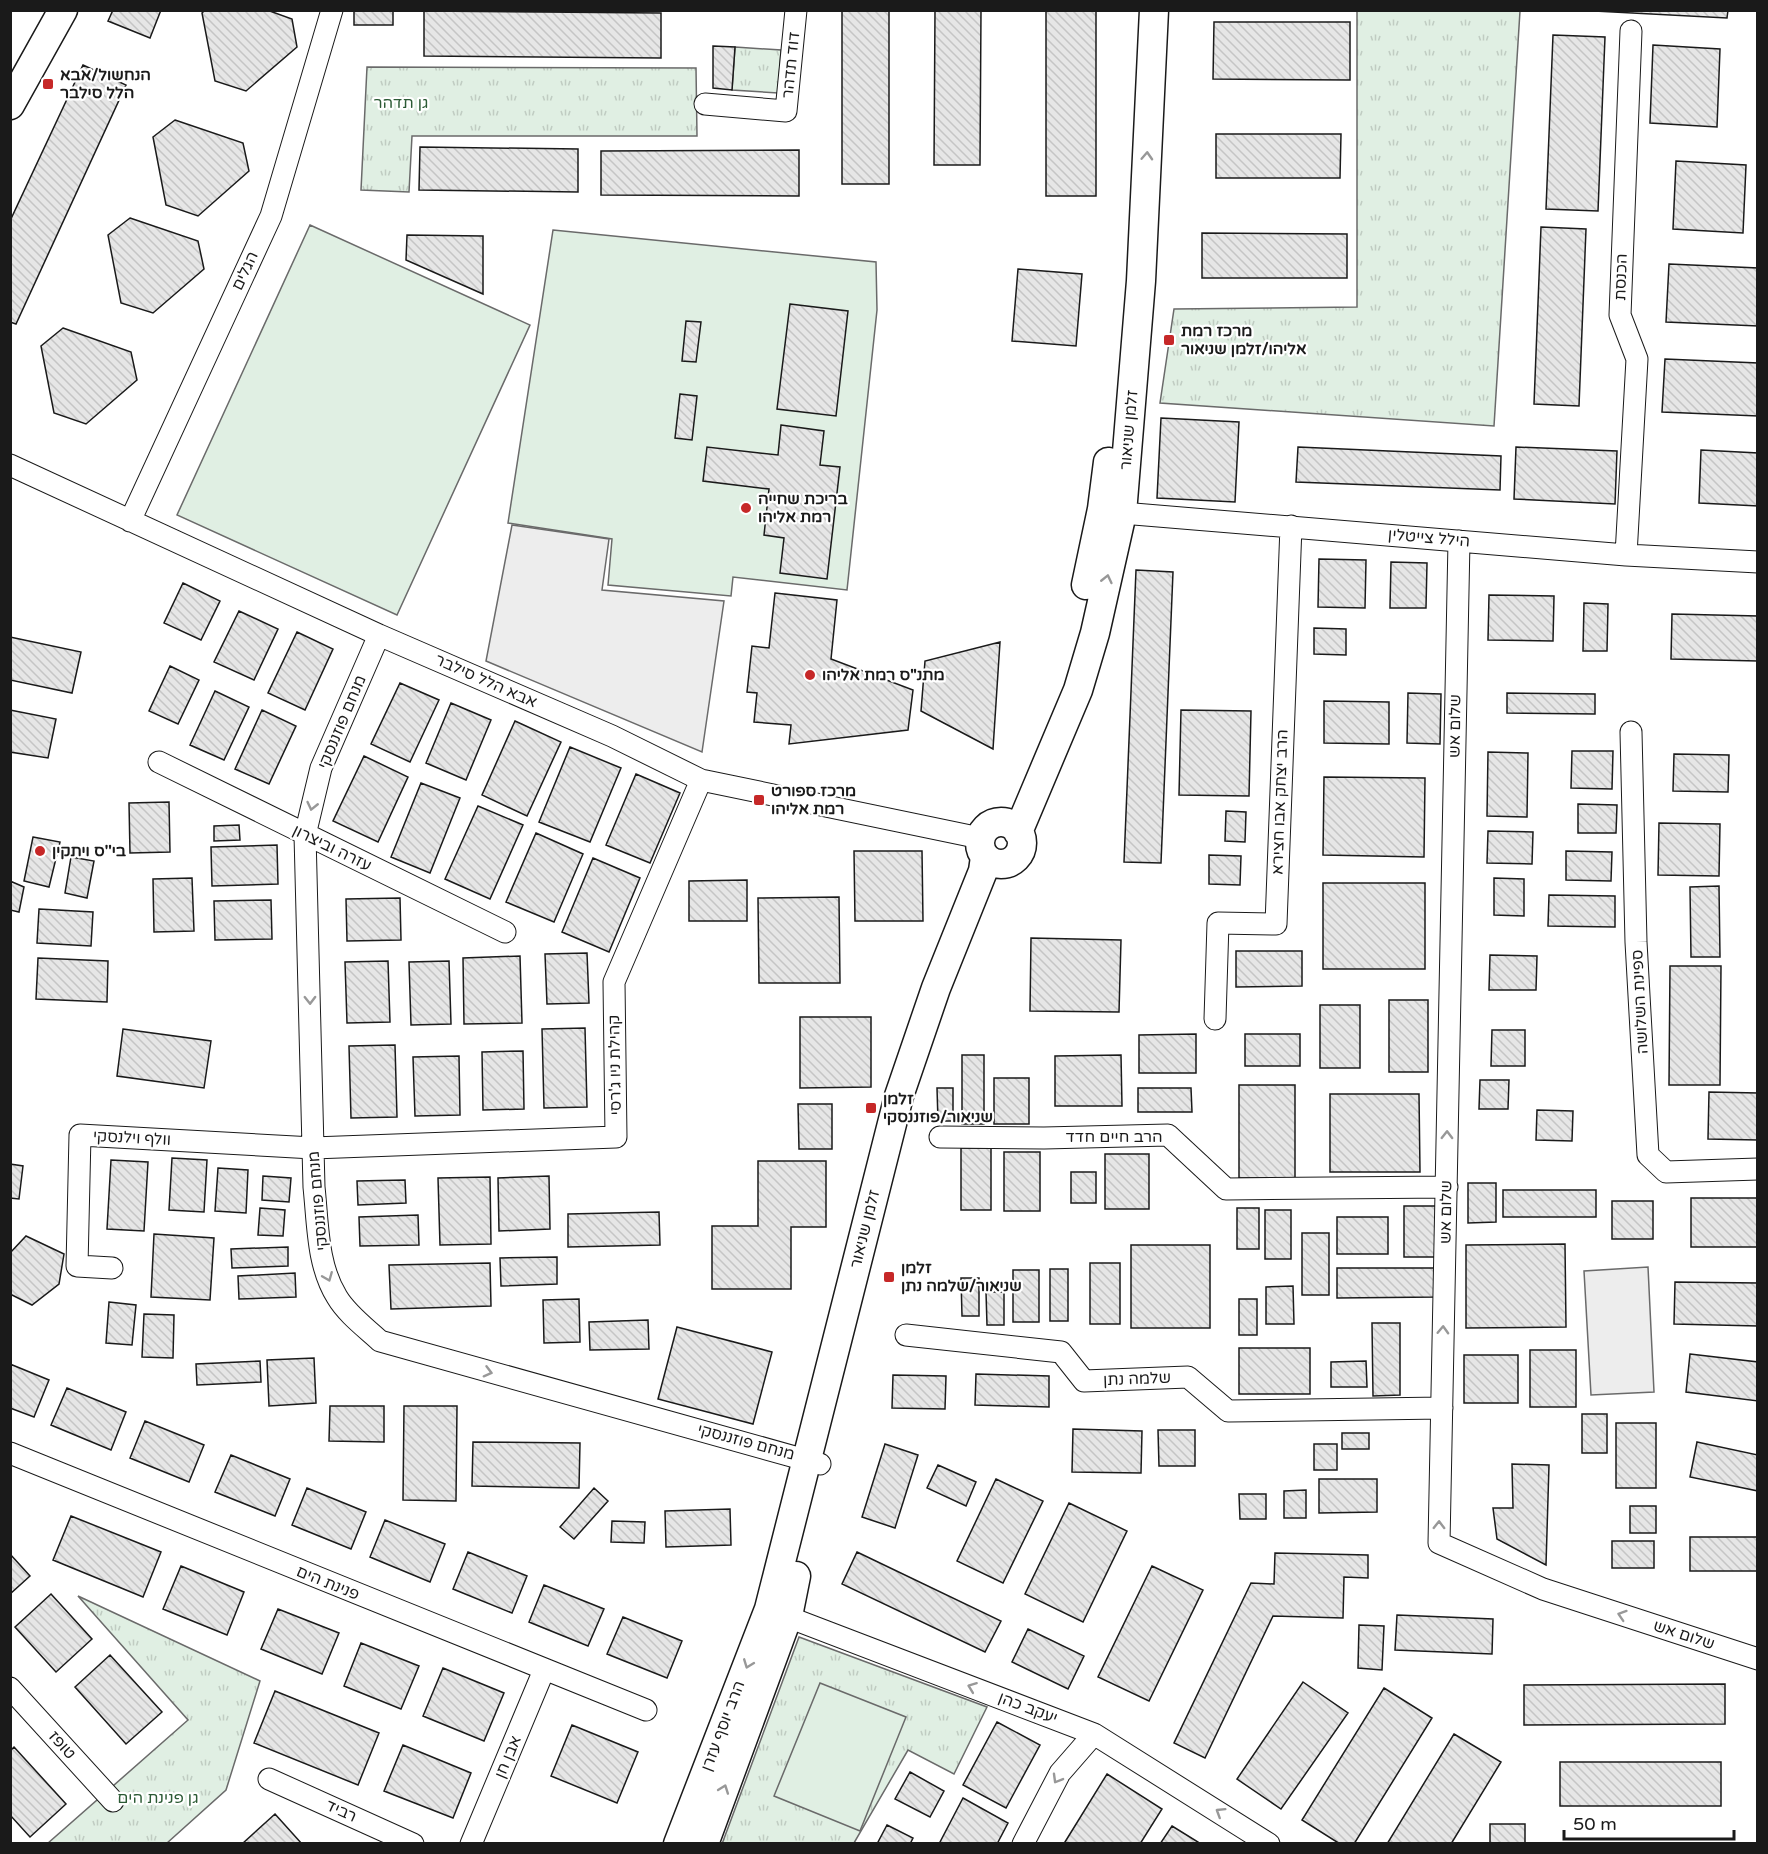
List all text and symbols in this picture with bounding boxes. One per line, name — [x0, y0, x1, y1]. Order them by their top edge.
street label: דוד תדהר — [778, 30, 804, 100]
place label: הנחשול/אבא הלל סילבר — [60, 65, 151, 103]
marker: הנחשול/אבא הלל סילבר — [41, 77, 55, 91]
park label: גן תדהר — [373, 93, 429, 113]
one-way arrow — [1140, 151, 1153, 160]
street label: הגלים — [227, 248, 263, 294]
street label: הכנסת — [1610, 253, 1632, 301]
place label: מרכז רמת אליהו/זלמן שניאור — [1181, 321, 1306, 359]
marker: מרכז רמת אליהו/זלמן שניאור — [1162, 333, 1176, 347]
street label: זלמן שניאור — [1116, 389, 1142, 471]
place label: בריכת שחייה רמת אליהו — [758, 489, 848, 527]
marker: בריכת שחייה רמת אליהו — [739, 501, 753, 515]
street label: הילל צייטלין — [1387, 524, 1471, 552]
one-way arrow — [1100, 574, 1113, 584]
street label: אבא הלל סילבר — [432, 650, 540, 712]
place label: מתנ"ס רמת אליהו — [822, 665, 945, 685]
marker: מתנ"ס רמת אליהו — [803, 668, 817, 682]
street label: מנחם פוזננסקי — [313, 672, 371, 772]
street label: שלום אש — [1444, 694, 1466, 758]
street label: הרב יצחק אבו חצירא — [1267, 729, 1293, 875]
place label: מרכז ספורט רמת אליהו — [771, 781, 856, 819]
marker: מרכז ספורט רמת אליהו — [752, 793, 766, 807]
one-way arrow — [306, 801, 319, 811]
street label: עזרה וביצרון — [289, 820, 375, 876]
place label: בי''ס ויתקין — [52, 841, 127, 861]
marker: בי''ס ויתקין — [33, 844, 47, 858]
street label: ספינת השלושה — [1627, 949, 1653, 1055]
one-way arrow — [303, 996, 316, 1005]
street label: קהילת ניו ג'רסי — [604, 1014, 626, 1116]
place label: זלמן שניאור/פוזננסקי — [883, 1089, 993, 1127]
marker: זלמן שניאור/פוזננסקי — [864, 1101, 878, 1115]
street label: וולף וילנסקי — [92, 1126, 172, 1150]
street label: הרב חיים חדד — [1065, 1127, 1163, 1147]
one-way arrow — [1441, 1130, 1453, 1139]
street label: מנחם פוזננסקי — [304, 1150, 332, 1252]
street label: שלום אש — [1435, 1180, 1457, 1244]
street label: זלמן שניאור — [846, 1187, 885, 1270]
place label: זלמן שניאור/שלמה נתן — [901, 1258, 1022, 1296]
marker: זלמן שניאור/שלמה נתן — [882, 1270, 896, 1284]
one-way arrow — [321, 1272, 334, 1282]
one-way arrow — [1437, 1325, 1449, 1334]
one-way arrow — [483, 1364, 493, 1377]
street label: שלמה נתן — [1103, 1368, 1171, 1390]
street label: מנחם פוזננסקי — [695, 1419, 797, 1465]
one-way arrow — [1433, 1520, 1445, 1529]
street label: פנינת הים — [293, 1561, 363, 1605]
one-way arrow — [1617, 1610, 1628, 1622]
street label: שלום אש — [1651, 1616, 1717, 1654]
one-way arrow — [742, 1658, 755, 1669]
street label: הרב יוסף עזרן — [697, 1678, 749, 1774]
one-way arrow — [967, 1682, 978, 1694]
street label: יעקב כהן — [996, 1688, 1060, 1728]
street label: טופז — [44, 1726, 80, 1764]
street label: אבן חן — [490, 1733, 526, 1781]
one-way arrow — [1053, 1773, 1064, 1783]
one-way arrow — [717, 1784, 729, 1795]
park label: גן פנינת הים — [117, 1788, 199, 1808]
street label: רביד — [322, 1795, 360, 1827]
scale bar — [1564, 1803, 1734, 1841]
one-way arrow — [1216, 1808, 1226, 1820]
text: 50 m — [1573, 1813, 1617, 1835]

